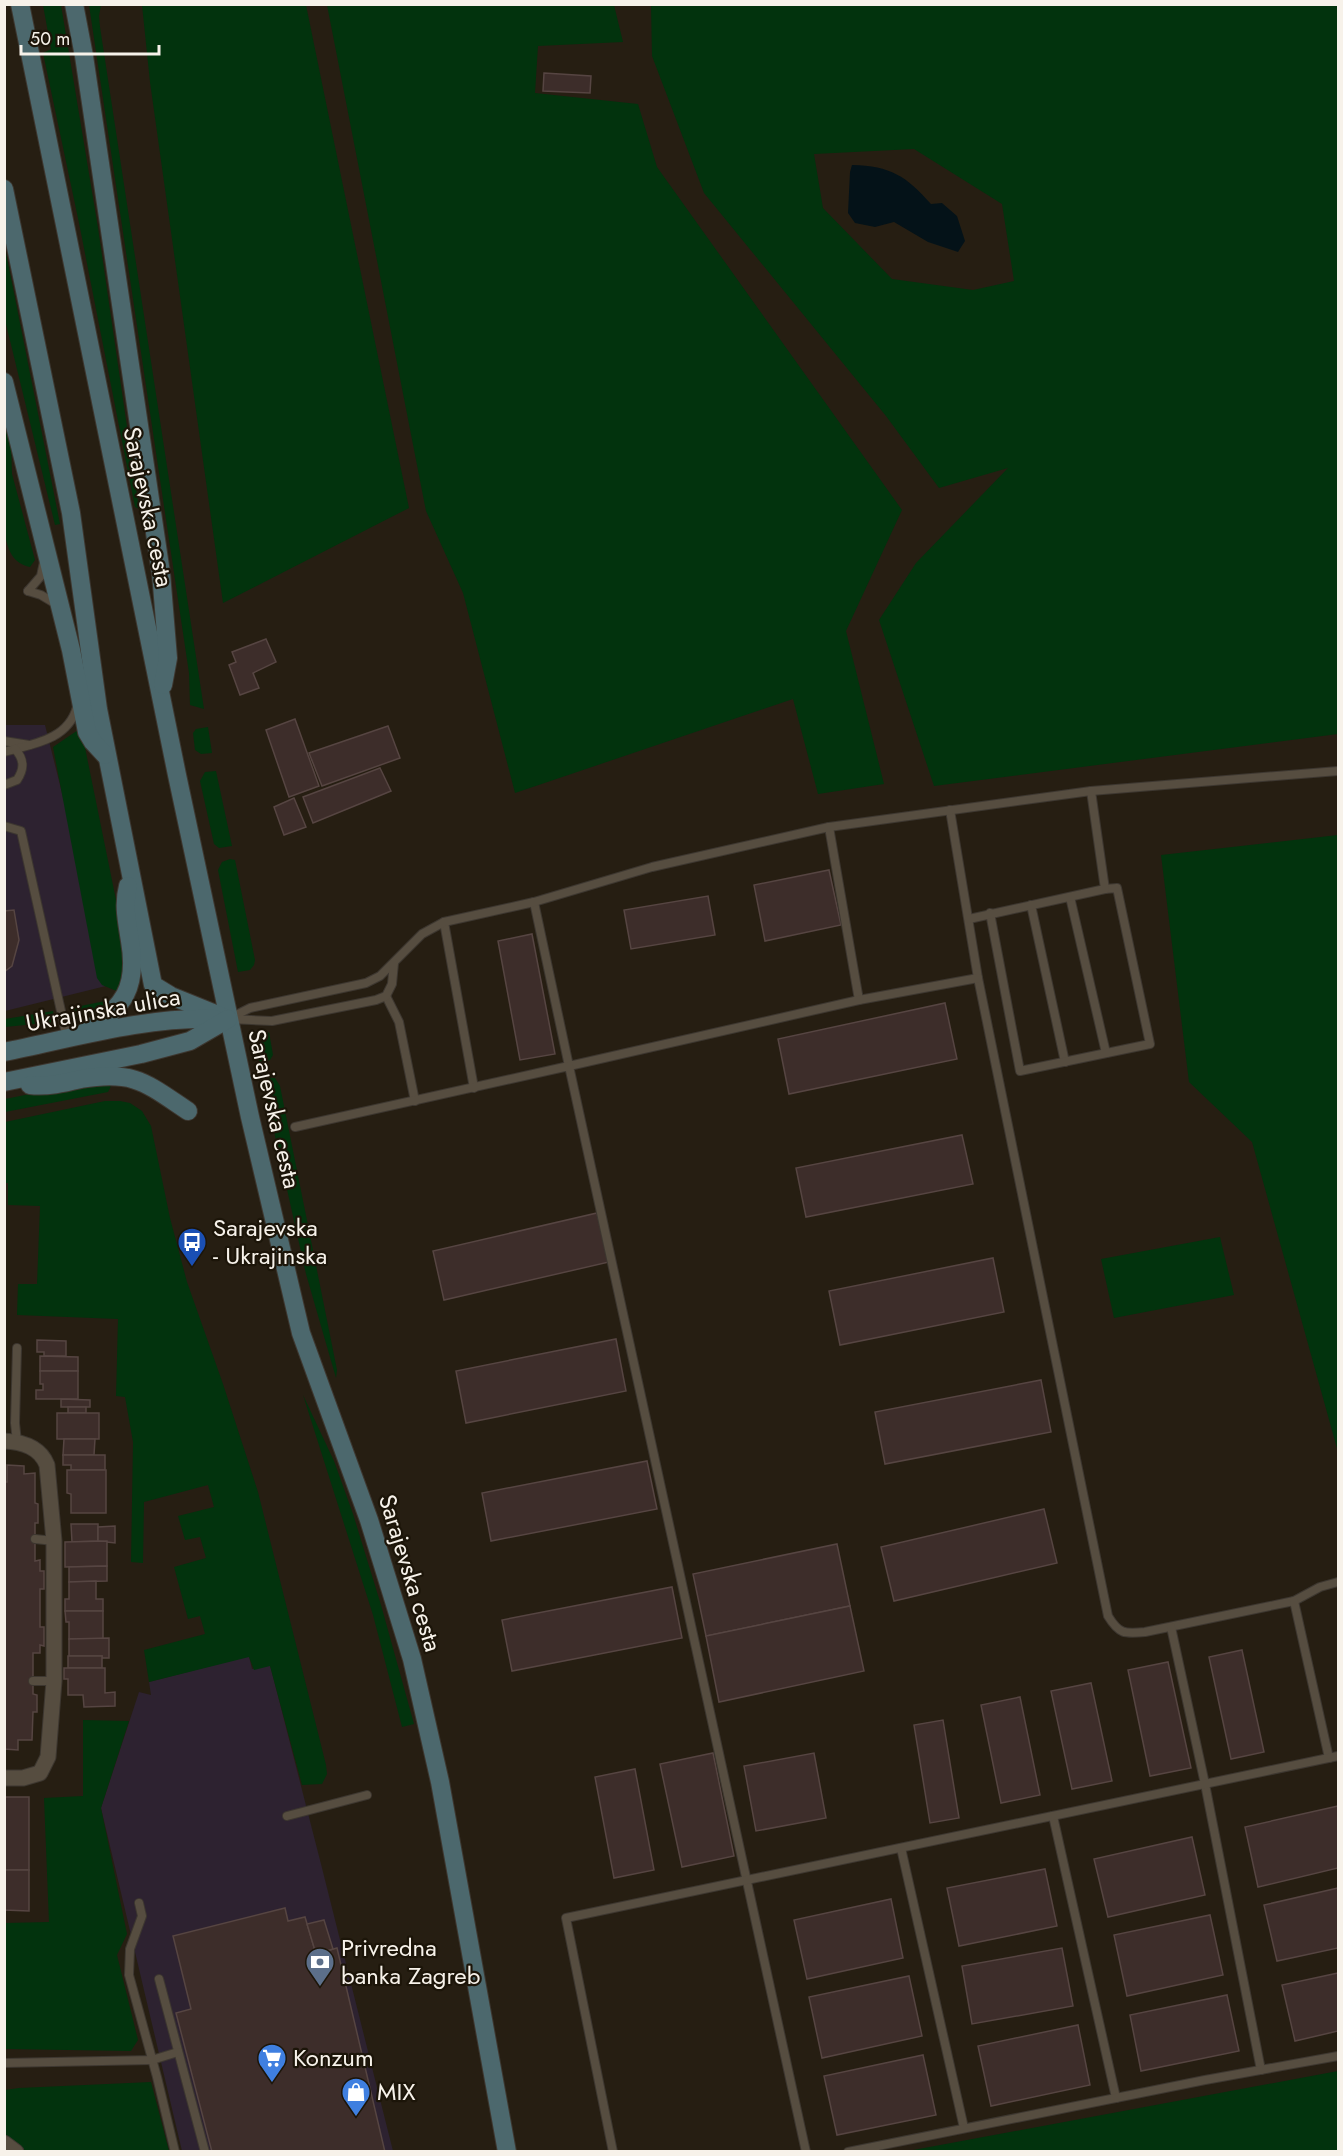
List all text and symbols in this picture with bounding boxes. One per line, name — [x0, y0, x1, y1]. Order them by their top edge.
scale bar — [21, 18, 159, 56]
text: 50 m — [30, 26, 70, 52]
street label: Sarajevska cesta — [114, 424, 183, 590]
street label: Ukrajinska ulica — [23, 979, 183, 1040]
street label: Sarajevska cesta — [239, 1026, 310, 1192]
place label: Sarajevska - Ukrajinska — [213, 1210, 327, 1273]
bus stop icon: Sarajevska - Ukrajinska — [176, 1226, 208, 1268]
street label: Sarajevska cesta — [370, 1490, 451, 1656]
place label: Privredna banka Zagreb — [341, 1930, 480, 1993]
bank icon: Privredna banka Zagreb — [304, 1946, 336, 1988]
place label: Konzum — [293, 2040, 374, 2075]
supermarket icon: Konzum — [256, 2042, 288, 2084]
place label: MIX — [377, 2074, 416, 2109]
shop icon: MIX — [340, 2076, 372, 2118]

